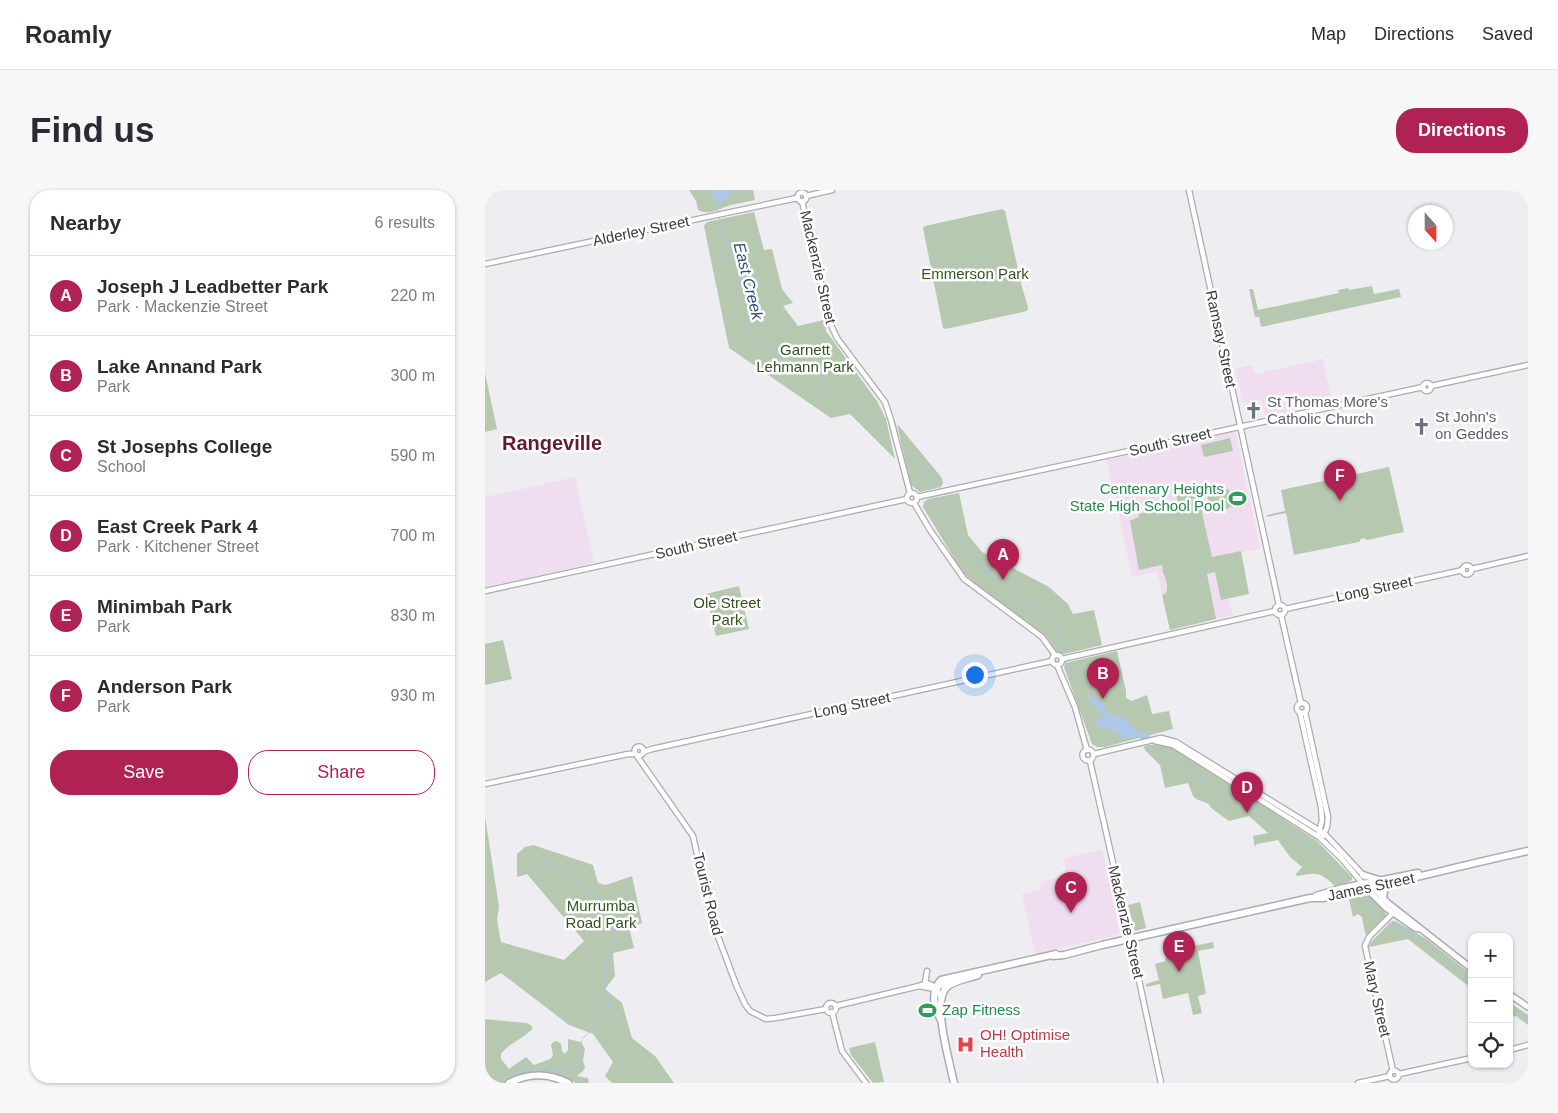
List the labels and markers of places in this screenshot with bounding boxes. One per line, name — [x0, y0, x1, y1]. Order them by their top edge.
place label: St Thomas More's Catholic Church — [1267, 393, 1388, 427]
church icon: St Thomas More's Catholic Church — [1243, 401, 1263, 421]
place label: St John's on Geddes — [1435, 408, 1508, 442]
church icon: St John's on Geddes — [1411, 416, 1431, 436]
pin: F — [1324, 460, 1356, 501]
place label: Centenary Heights State High School Pool — [1070, 480, 1224, 514]
sports icon: Centenary Heights State High School Pool — [1228, 488, 1248, 508]
pin: A — [987, 539, 1019, 580]
pin: B — [1087, 658, 1119, 699]
pin: D — [1231, 772, 1263, 813]
pin: C — [1055, 872, 1087, 913]
pin: E — [1163, 931, 1195, 972]
sports icon: Zap Fitness — [918, 1000, 938, 1020]
place label: Zap Fitness — [942, 1001, 1020, 1018]
place label: OH! Optimise Health — [980, 1026, 1070, 1060]
hospital icon: OH! Optimise Health — [956, 1034, 976, 1054]

